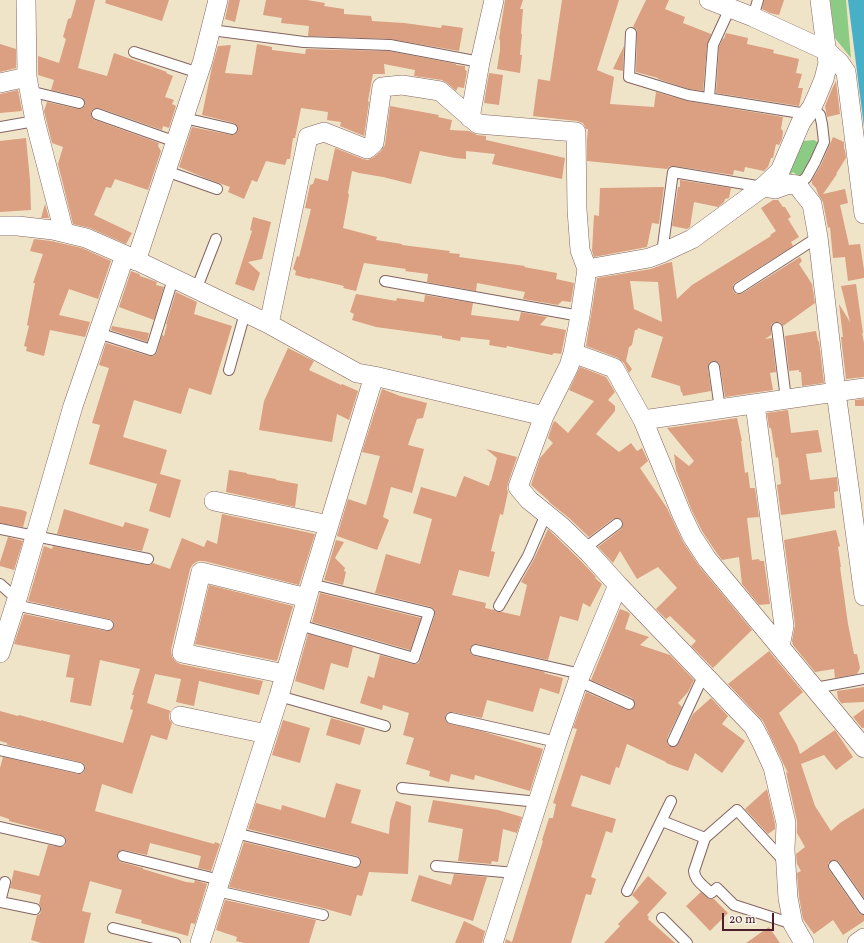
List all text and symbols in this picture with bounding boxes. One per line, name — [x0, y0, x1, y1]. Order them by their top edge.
scale bar — [724, 905, 776, 931]
text: 20 m — [729, 912, 756, 928]

